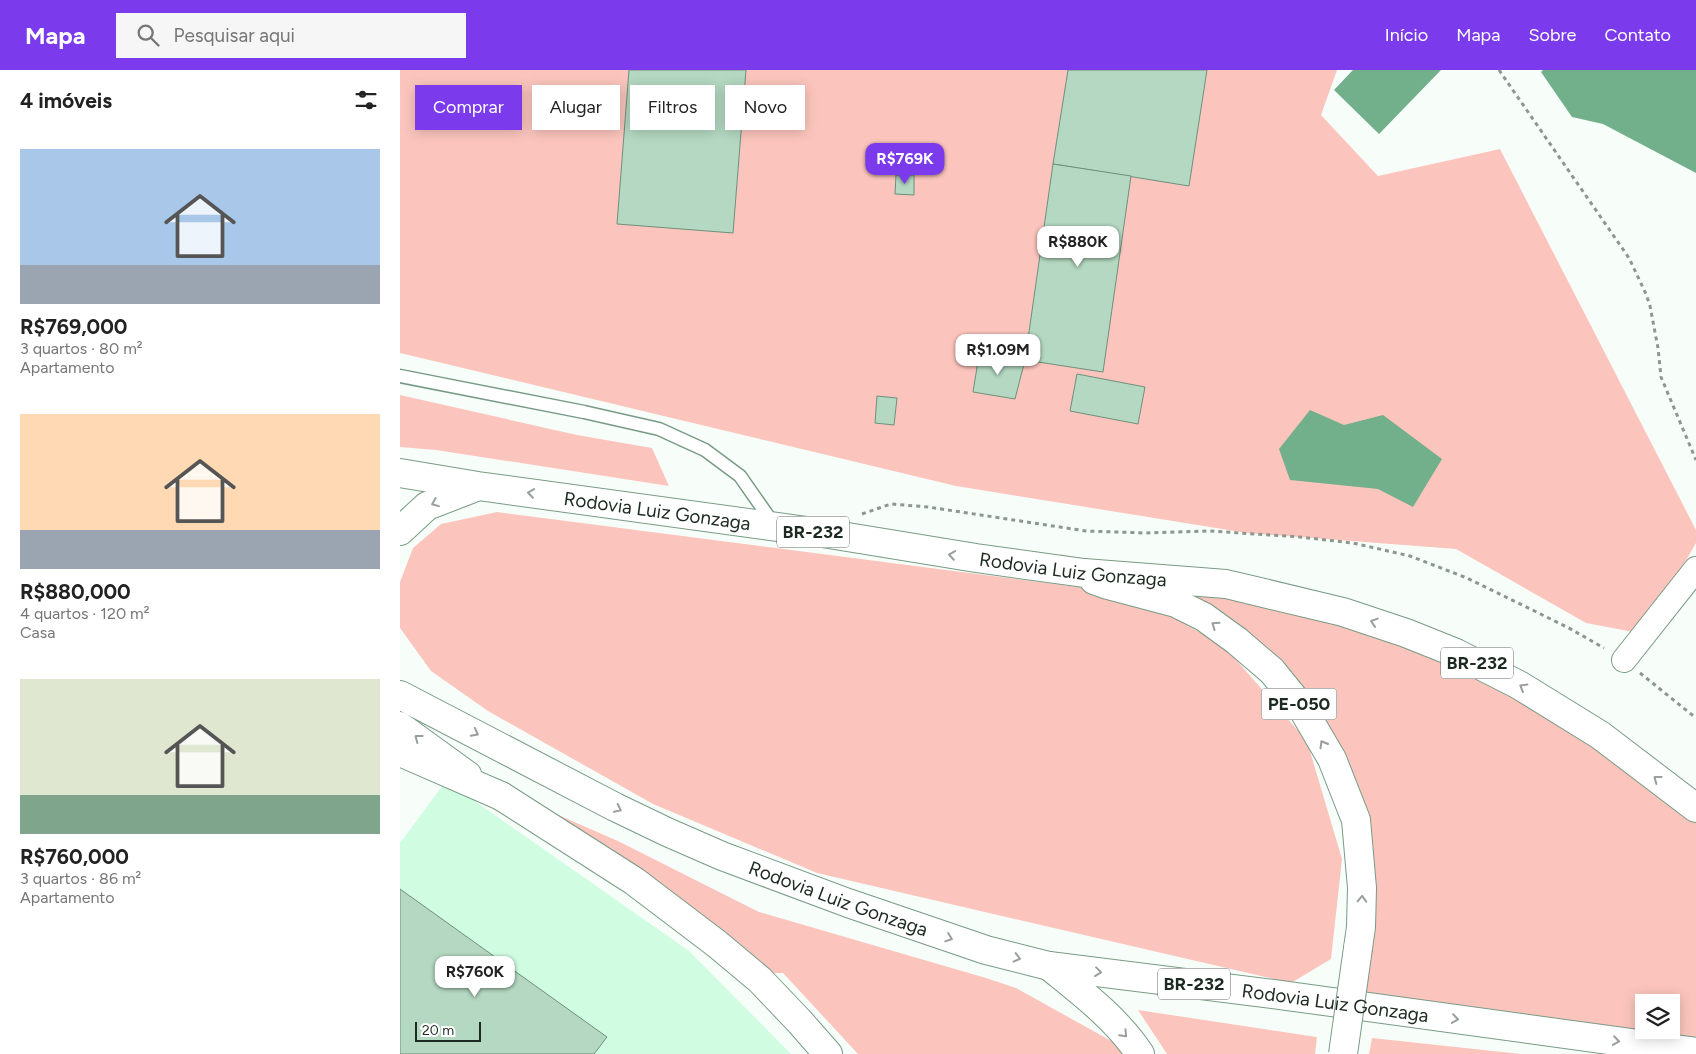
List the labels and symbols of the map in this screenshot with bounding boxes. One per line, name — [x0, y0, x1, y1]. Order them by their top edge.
pin: R$769K — [864, 142, 946, 185]
pin: R$880K — [1037, 226, 1119, 268]
pin: R$1.09M — [952, 334, 1044, 376]
street label: Rodovia Luiz Gonzaga — [562, 486, 752, 535]
one-way arrow — [527, 489, 536, 499]
one-way arrow — [432, 497, 440, 507]
road number: BR-232 — [777, 517, 849, 548]
street label: Rodovia Luiz Gonzaga — [978, 547, 1168, 591]
one-way arrow — [947, 550, 956, 560]
one-way arrow — [1371, 618, 1379, 628]
one-way arrow — [1211, 622, 1221, 631]
road number: BR-232 — [1441, 648, 1513, 678]
one-way arrow — [1519, 684, 1528, 694]
road number: PE-050 — [1262, 688, 1336, 720]
one-way arrow — [469, 727, 478, 737]
one-way arrow — [415, 735, 424, 743]
one-way arrow — [1319, 740, 1329, 749]
one-way arrow — [1654, 776, 1663, 784]
one-way arrow — [613, 803, 622, 813]
street label: Rodovia Luiz Gonzaga — [746, 856, 931, 941]
one-way arrow — [1357, 895, 1367, 902]
one-way arrow — [944, 932, 953, 942]
one-way arrow — [1013, 952, 1022, 963]
pin: R$760K — [434, 956, 516, 998]
one-way arrow — [1094, 966, 1102, 977]
road number: BR-232 — [1158, 969, 1230, 1000]
street label: Rodovia Luiz Gonzaga — [1240, 979, 1430, 1027]
one-way arrow — [1452, 1013, 1460, 1024]
scale bar — [415, 1019, 481, 1042]
one-way arrow — [1118, 1028, 1127, 1037]
one-way arrow — [1613, 1035, 1621, 1046]

